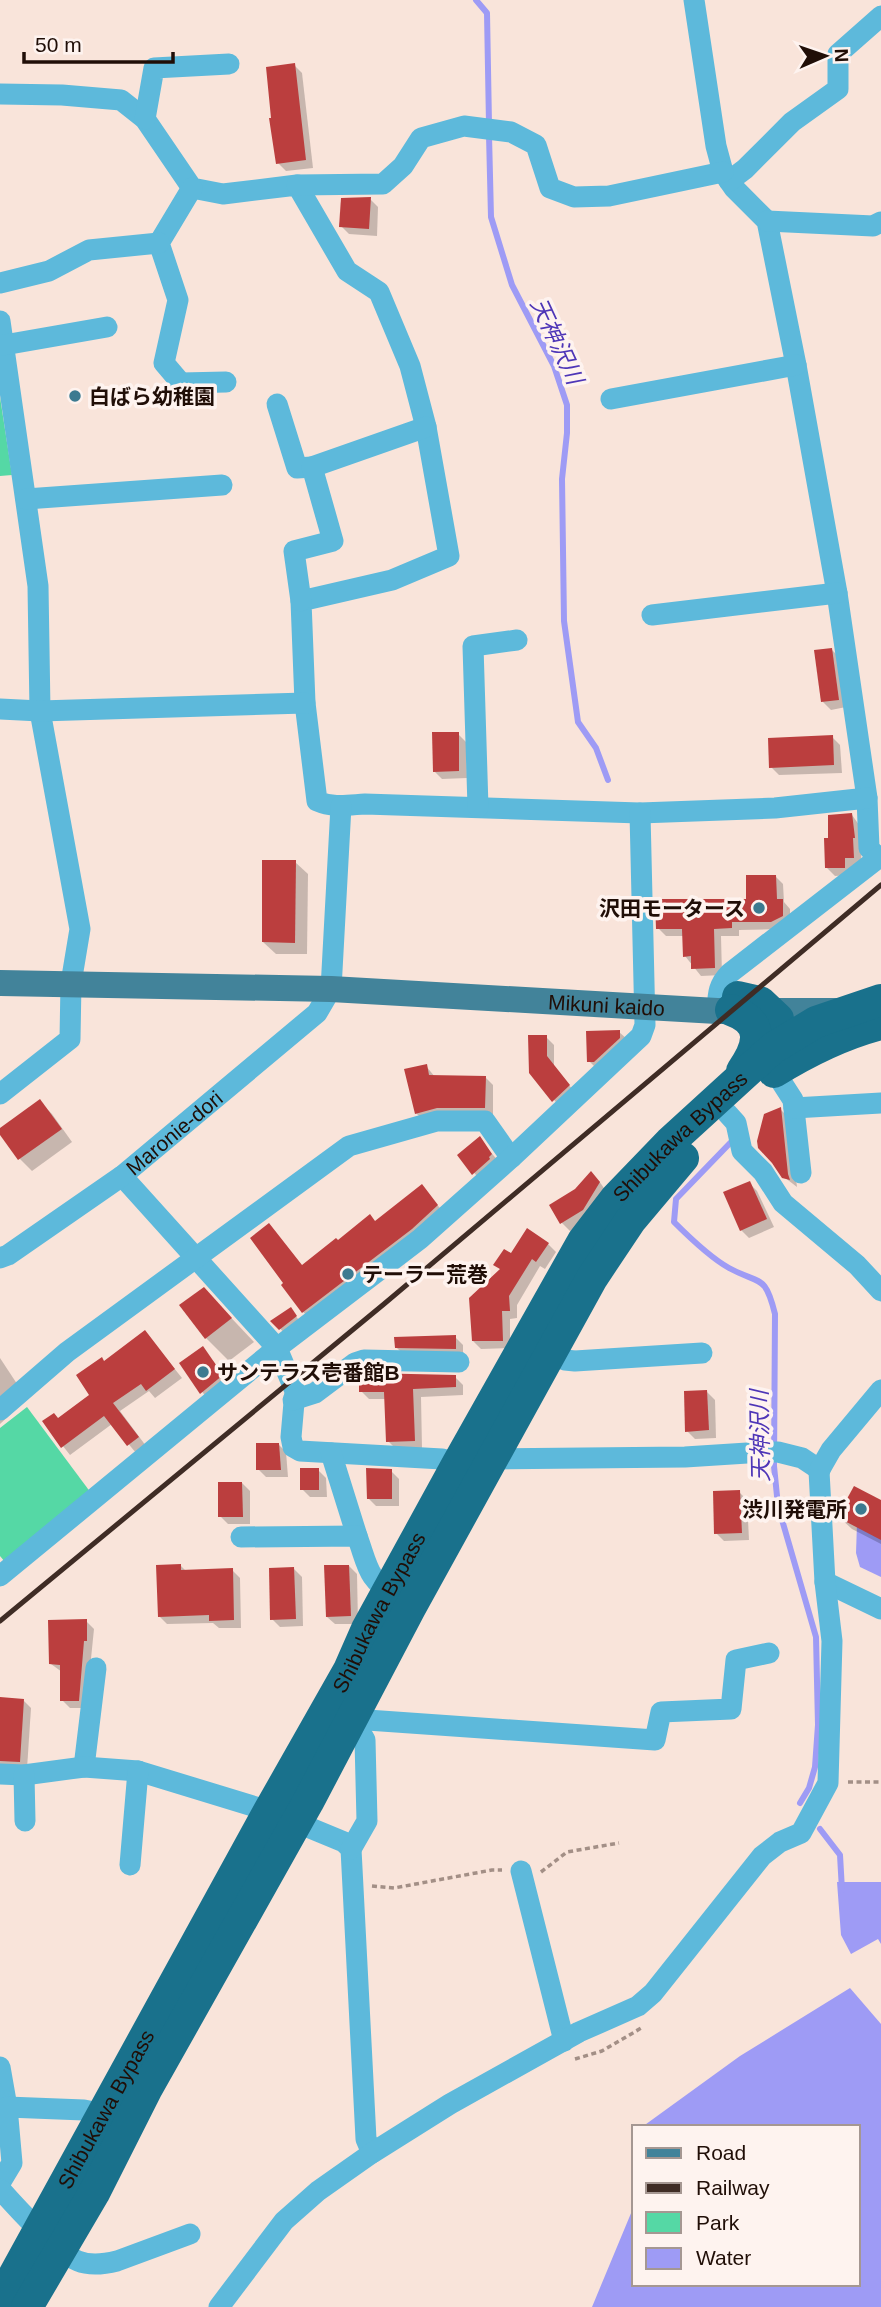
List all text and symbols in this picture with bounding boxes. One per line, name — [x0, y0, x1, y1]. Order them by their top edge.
scale bar — [24, 21, 173, 65]
north arrow — [790, 21, 860, 91]
text: 50 m — [35, 33, 82, 56]
text: N — [831, 48, 852, 63]
water label: 天神沢川 — [526, 294, 589, 391]
place label: 白ばら幼稚園 — [89, 385, 215, 408]
marker: 白ばら幼稚園 — [67, 388, 83, 404]
place label: 沢田モータース — [599, 897, 745, 920]
marker: 沢田モータース — [751, 900, 767, 916]
street label: Mikuni kaido — [548, 990, 665, 1020]
street label: Shibukawa Bypass — [608, 1066, 751, 1206]
street label: Maronie-dori — [121, 1086, 227, 1179]
place label: テーラー荒巻 — [362, 1263, 488, 1286]
marker: テーラー荒巻 — [340, 1266, 356, 1282]
place label: サンテラス壱番館B — [217, 1361, 400, 1384]
marker: サンテラス壱番館B — [195, 1364, 211, 1380]
water label: 天神沢川 — [746, 1387, 774, 1482]
place label: 渋川発電所 — [742, 1498, 847, 1521]
marker: 渋川発電所 — [853, 1501, 869, 1517]
street label: Shibukawa Bypass — [327, 1528, 429, 1696]
street label: Shibukawa Bypass — [53, 2026, 158, 2192]
legend — [632, 2125, 860, 2286]
text: Road — [696, 2141, 746, 2164]
text: Railway — [696, 2176, 770, 2199]
text: Park — [696, 2211, 740, 2234]
text: Water — [696, 2246, 751, 2269]

